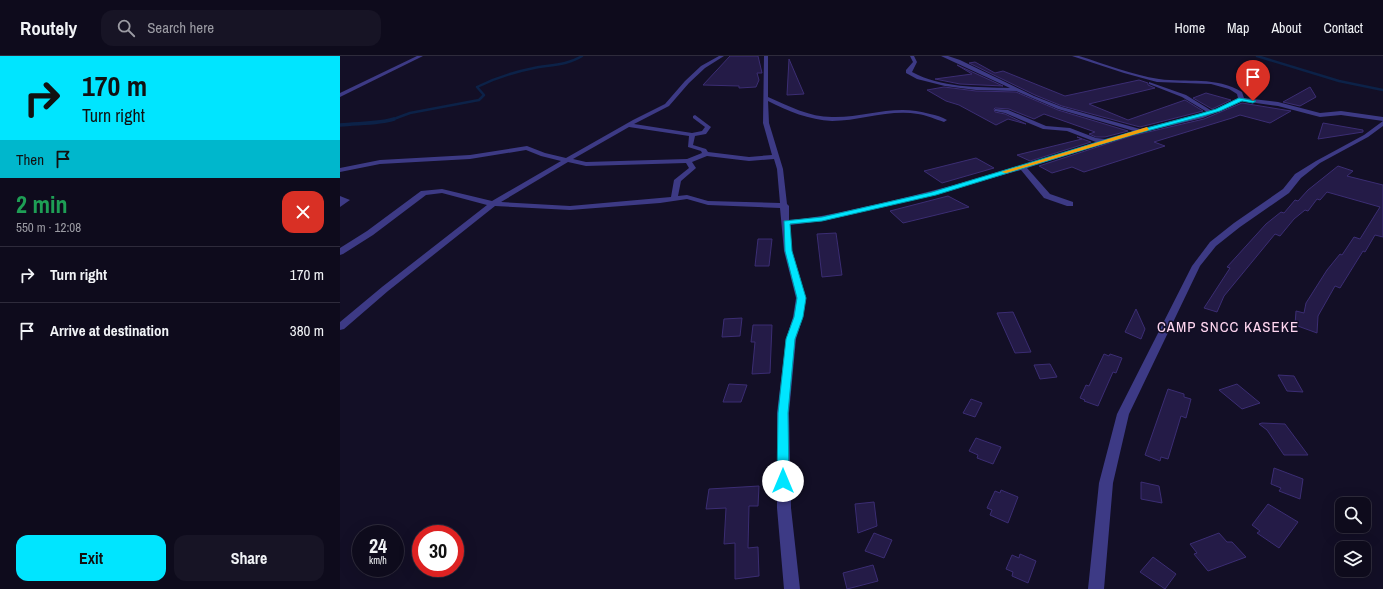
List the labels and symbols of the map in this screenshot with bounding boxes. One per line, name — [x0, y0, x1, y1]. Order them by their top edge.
pin — [1236, 60, 1270, 101]
district label: CAMP SNCC KASEKE — [1157, 316, 1299, 337]
position arrow — [762, 460, 804, 502]
speed limit sign: 30 — [412, 525, 464, 577]

